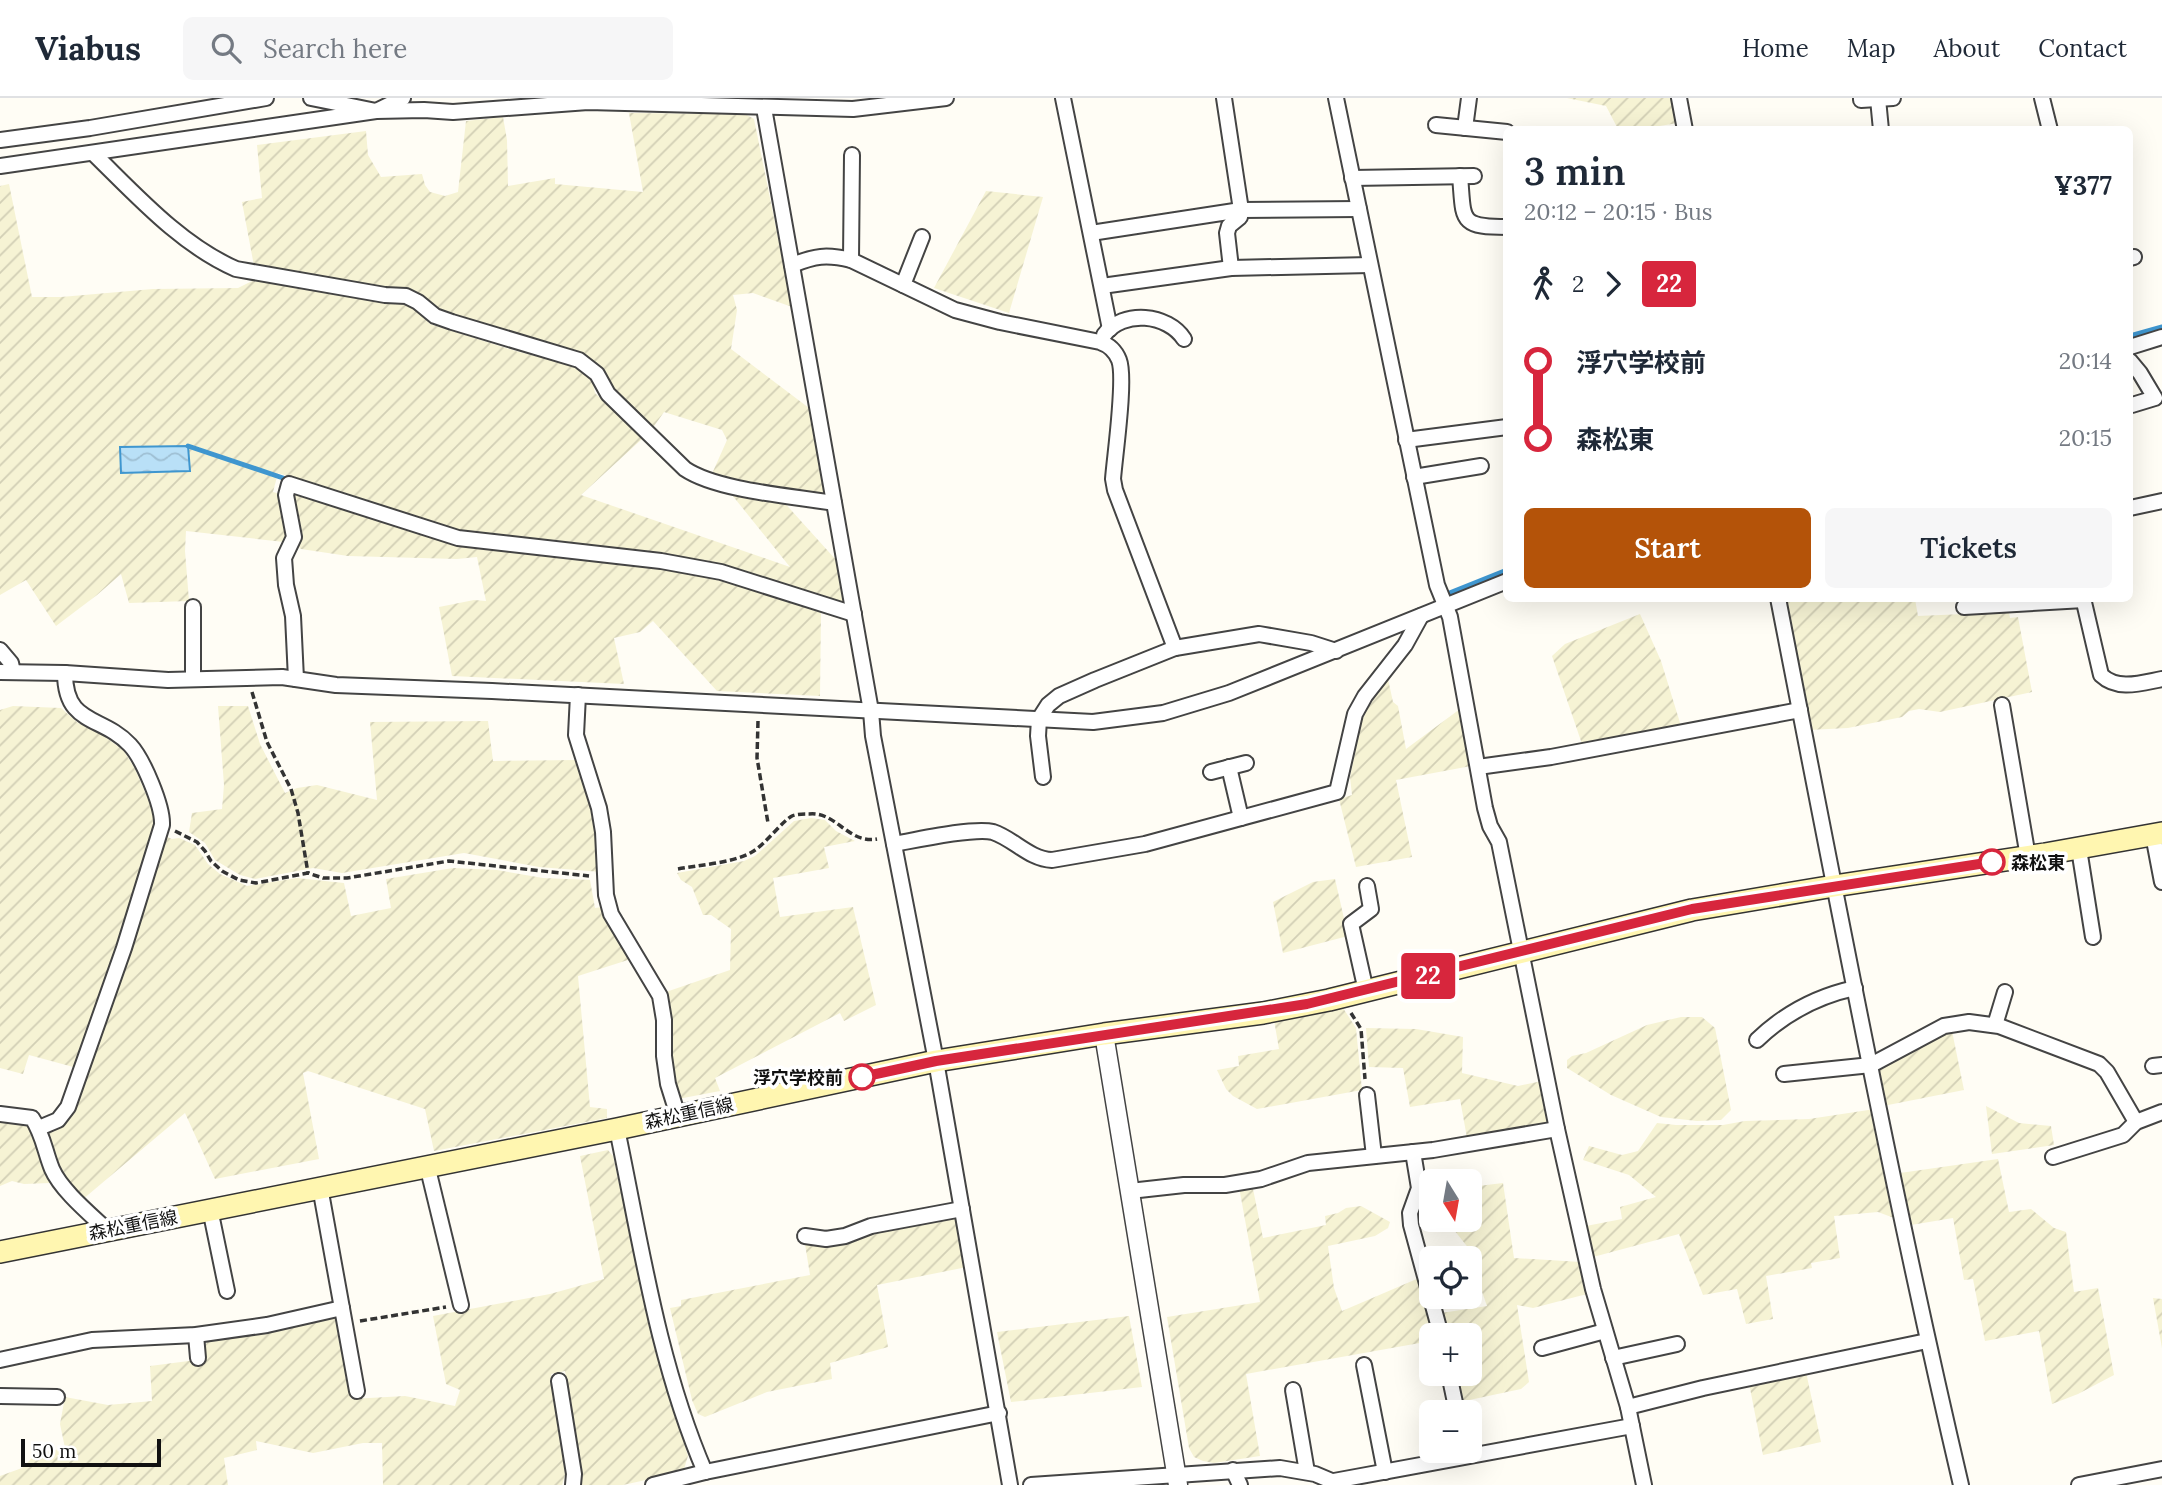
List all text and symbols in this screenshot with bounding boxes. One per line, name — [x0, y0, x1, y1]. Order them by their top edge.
search box — [183, 17, 673, 80]
text: Viabus — [35, 27, 141, 69]
icon: search — [207, 29, 245, 67]
text: Search here — [263, 32, 407, 65]
text: Home — [1742, 33, 1809, 64]
text: Map — [1847, 33, 1896, 64]
text: About — [1934, 33, 2000, 64]
text: Contact — [2038, 33, 2127, 64]
text: 3 min — [1524, 147, 1626, 195]
text: ¥377 — [2054, 169, 2112, 202]
text: 20:12 – 20:15 · Bus — [1524, 197, 1712, 226]
icon: walk — [1524, 265, 1562, 303]
icon: forward — [1594, 265, 1632, 303]
text: 22 — [1656, 268, 1682, 299]
text: 2 — [1572, 269, 1584, 298]
text: 浮穴学校前 — [1576, 346, 1706, 379]
text: 20:14 — [2059, 346, 2112, 375]
text: 森松東 — [1576, 423, 1654, 456]
text: 20:15 — [2059, 423, 2112, 452]
button: Start — [1524, 508, 1811, 588]
button: Tickets — [1825, 508, 2112, 588]
marker: 森松東 — [1979, 849, 2005, 875]
place label: 森松東 — [2011, 851, 2065, 874]
line badge: 22 — [1396, 953, 1460, 999]
text: 22 — [1415, 960, 1441, 991]
marker: 浮穴学校前 — [849, 1064, 875, 1090]
place label: 浮穴学校前 — [753, 1066, 843, 1089]
street label: 森松重信線 — [643, 1092, 735, 1134]
north arrow — [1419, 1169, 1482, 1232]
map controls — [1419, 1169, 1482, 1463]
street label: 森松重信線 — [87, 1205, 179, 1245]
button: locate — [1419, 1246, 1482, 1309]
button: + — [1419, 1323, 1482, 1386]
button: − — [1419, 1400, 1482, 1463]
scale bar — [21, 1436, 161, 1468]
text: 50 m — [32, 1439, 76, 1463]

